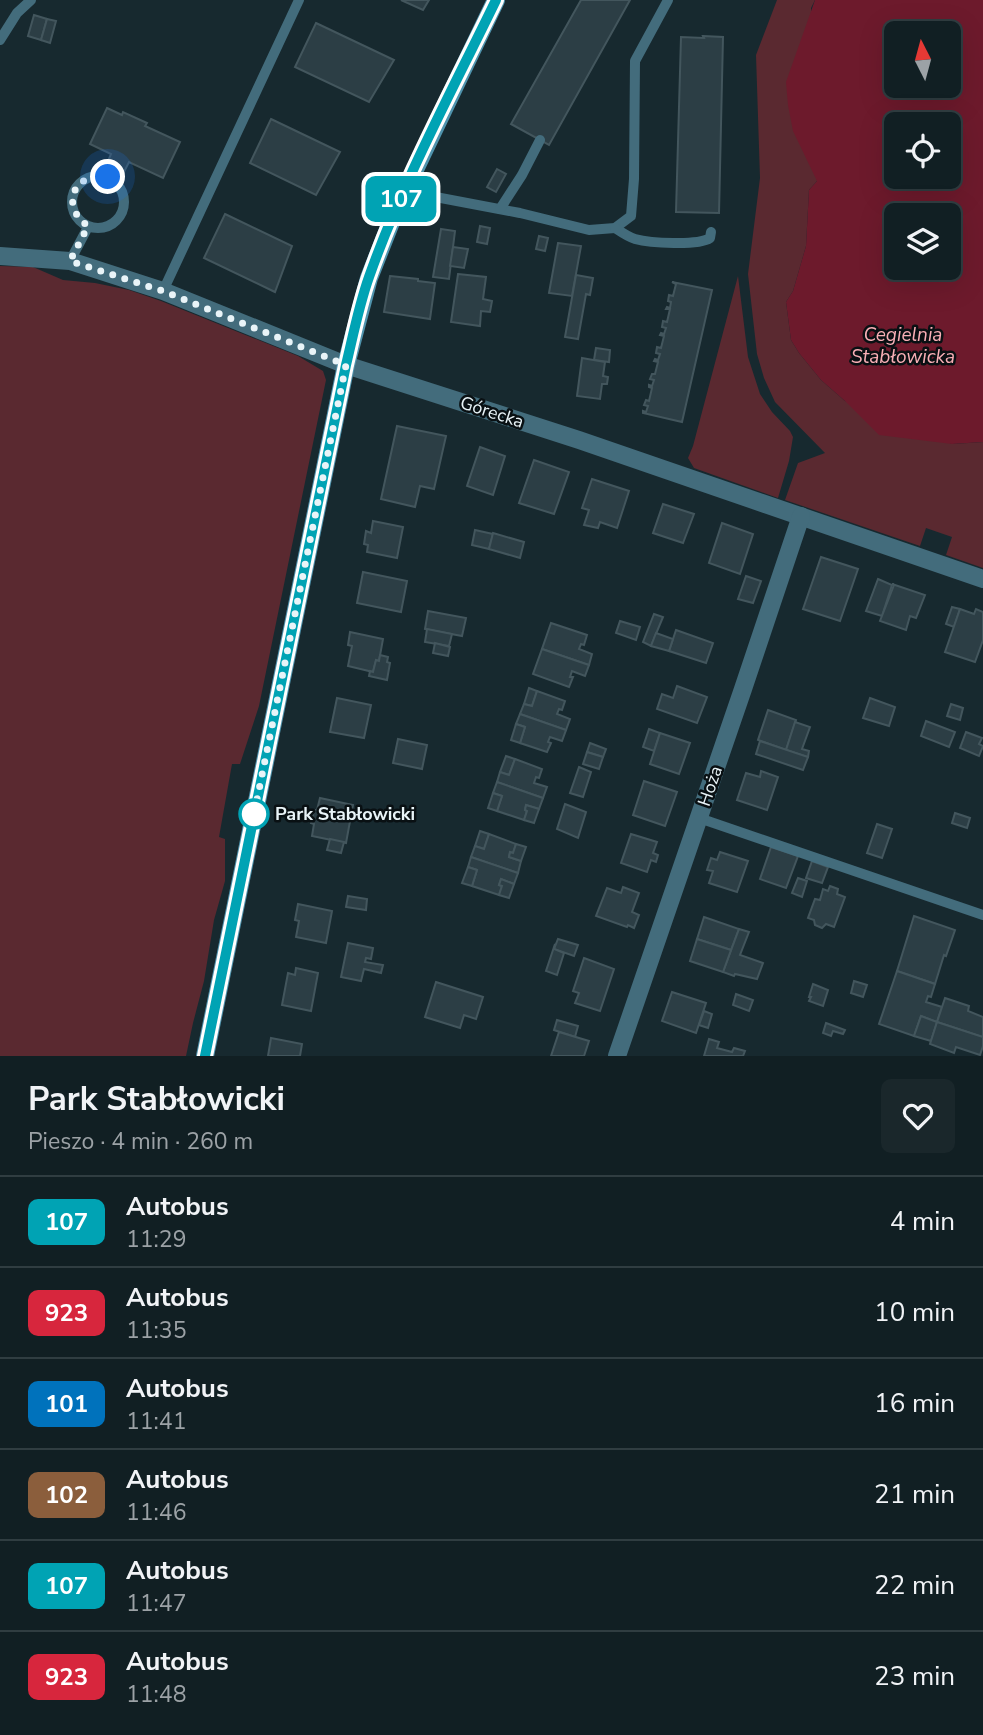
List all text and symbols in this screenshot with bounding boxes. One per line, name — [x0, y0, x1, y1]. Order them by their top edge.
north arrow — [884, 21, 961, 98]
map controls — [884, 21, 961, 280]
button: locate — [884, 112, 961, 189]
your location — [90, 159, 125, 194]
line badge: 107 — [361, 176, 441, 222]
text: 107 — [379, 183, 423, 215]
button: layers — [884, 203, 961, 280]
water label: Cegielnia Stabłowicka — [851, 322, 955, 370]
street label: Górecka — [457, 390, 527, 434]
street label: Hoża — [692, 763, 728, 809]
marker: Park Stabłowicki — [239, 799, 269, 829]
place label: Park Stabłowicki — [275, 802, 415, 826]
text: Park Stabłowicki — [28, 1077, 285, 1122]
button: heart — [881, 1079, 955, 1153]
text: Pieszo · 4 min · 260 m — [28, 1126, 253, 1157]
text: Autobus — [126, 1189, 229, 1224]
text: 4 min — [890, 1204, 955, 1239]
text: 107 — [45, 1206, 88, 1238]
text: 11:29 — [126, 1224, 186, 1255]
text: Autobus — [126, 1280, 229, 1315]
text: 10 min — [874, 1295, 955, 1330]
text: 923 — [45, 1297, 88, 1329]
text: 11:35 — [126, 1315, 186, 1346]
text: Autobus — [126, 1371, 229, 1406]
text: 16 min — [874, 1386, 955, 1421]
text: 101 — [45, 1388, 88, 1420]
text: 11:41 — [126, 1406, 186, 1437]
text: Autobus — [126, 1462, 229, 1497]
text: 21 min — [874, 1477, 955, 1512]
text: 102 — [45, 1479, 88, 1511]
text: 11:46 — [126, 1497, 186, 1528]
text: Autobus — [126, 1553, 229, 1588]
text: 22 min — [874, 1568, 955, 1603]
text: 107 — [45, 1570, 88, 1602]
text: 11:47 — [126, 1588, 186, 1619]
text: Autobus — [126, 1644, 229, 1679]
text: 23 min — [874, 1659, 955, 1694]
text: 923 — [45, 1661, 88, 1693]
text: 11:48 — [126, 1679, 186, 1710]

